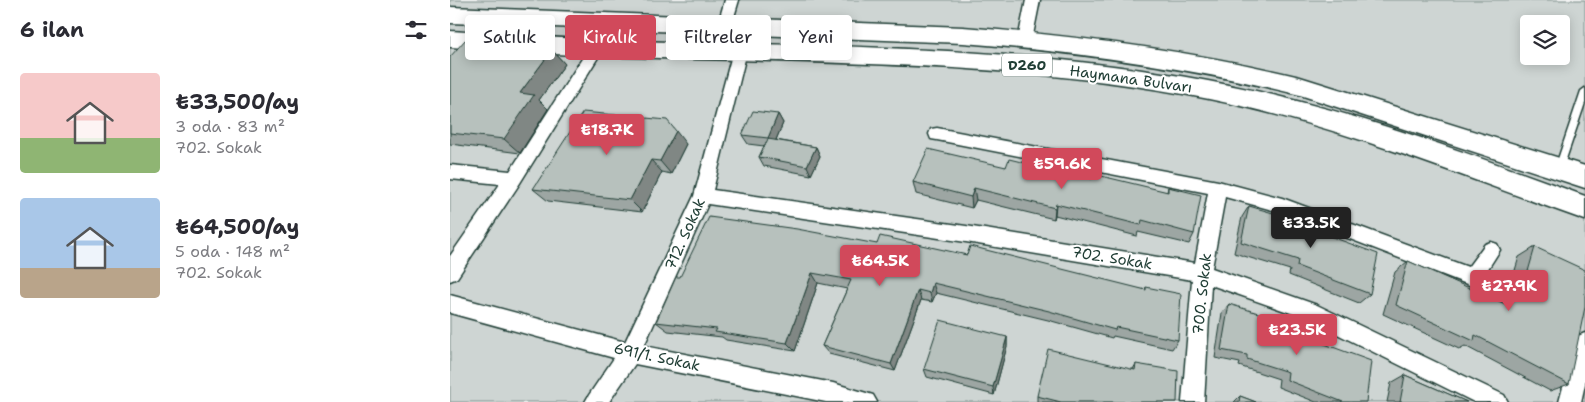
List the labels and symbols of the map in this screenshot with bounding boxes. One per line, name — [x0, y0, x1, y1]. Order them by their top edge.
road number: D260 — [1002, 54, 1052, 76]
street label: Haymana Bulvarı — [1068, 60, 1194, 98]
pin: ₺18.7K — [566, 114, 648, 156]
pin: ₺59.6K — [1021, 148, 1103, 190]
street label: 712. Sokak — [660, 195, 710, 273]
pin: ₺33.5K — [1270, 206, 1352, 249]
street label: 702. Sokak — [1070, 242, 1154, 274]
pin: ₺64.5K — [839, 244, 921, 287]
street label: 700. Sokak — [1188, 252, 1216, 336]
pin: ₺27.9K — [1468, 270, 1550, 312]
pin: ₺23.5K — [1256, 314, 1338, 356]
street label: 691/1. Sokak — [612, 338, 702, 376]

